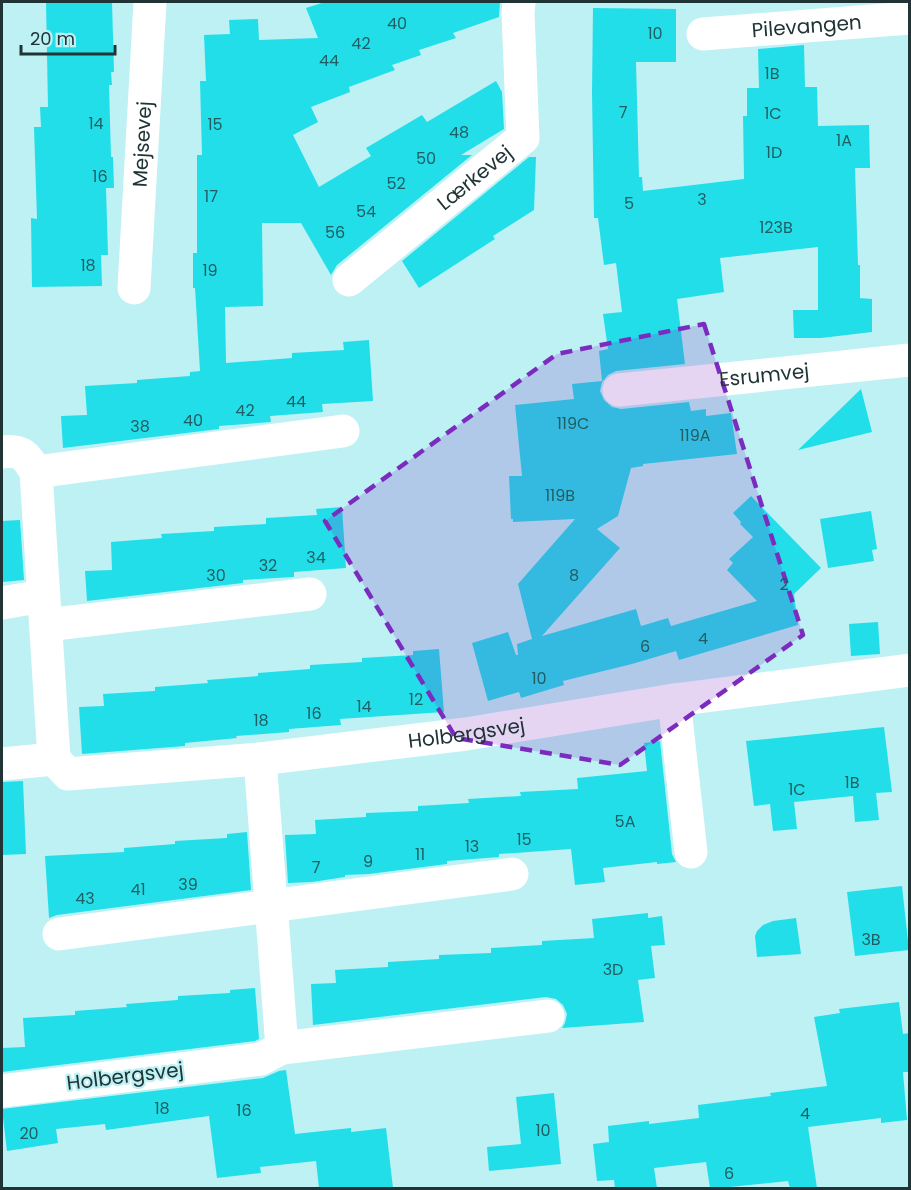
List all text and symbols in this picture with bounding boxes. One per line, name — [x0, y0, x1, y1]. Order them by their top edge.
street label: Pilevangen — [751, 8, 863, 44]
house number: 40 — [387, 12, 407, 35]
scale bar — [21, 18, 116, 56]
house number: 10 — [647, 22, 663, 45]
text: 20 m — [30, 26, 75, 51]
house number: 42 — [351, 32, 371, 55]
house number: 44 — [319, 49, 339, 72]
house number: 1B — [765, 62, 780, 85]
street label: Mejsevej — [126, 100, 158, 188]
house number: 7 — [619, 101, 628, 124]
house number: 1C — [764, 102, 782, 125]
house number: 14 — [88, 112, 104, 135]
house number: 15 — [207, 113, 223, 136]
house number: 48 — [449, 121, 469, 144]
house number: 1A — [836, 129, 852, 152]
street label: Lærkevej — [431, 138, 518, 217]
house number: 1D — [766, 141, 782, 164]
house number: 50 — [416, 147, 436, 170]
house number: 16 — [92, 165, 108, 188]
house number: 52 — [386, 172, 406, 195]
house number: 17 — [204, 185, 218, 208]
house number: 3 — [697, 188, 707, 211]
house number: 5 — [624, 192, 634, 215]
house number: 54 — [356, 200, 376, 223]
house number: 123B — [759, 216, 793, 239]
house number: 56 — [325, 221, 345, 244]
house number: 18 — [80, 254, 96, 277]
house number: 19 — [202, 259, 218, 282]
street label: Esrumvej — [718, 356, 811, 394]
house number: 44 — [286, 390, 306, 413]
house number: 42 — [235, 399, 255, 422]
house number: 40 — [183, 409, 203, 432]
house number: 119C — [557, 412, 589, 435]
house number: 38 — [130, 415, 150, 438]
house number: 119A — [679, 424, 711, 447]
house number: 119B — [545, 484, 575, 507]
house number: 34 — [306, 546, 326, 569]
house number: 32 — [259, 554, 277, 577]
house number: 30 — [206, 564, 226, 587]
house number: 8 — [569, 564, 579, 587]
house number: 2 — [779, 573, 789, 596]
house number: 4 — [698, 627, 708, 650]
house number: 6 — [640, 635, 650, 658]
house number: 10 — [531, 667, 547, 690]
house number: 12 — [409, 688, 423, 711]
house number: 14 — [356, 695, 372, 718]
house number: 16 — [306, 702, 322, 725]
house number: 18 — [253, 709, 269, 732]
street label: Holbergsvej — [406, 711, 527, 755]
house number: 1B — [845, 771, 860, 794]
house number: 1C — [788, 778, 806, 801]
house number: 5A — [615, 810, 636, 833]
house number: 15 — [516, 828, 532, 851]
house number: 13 — [465, 835, 479, 858]
house number: 11 — [415, 843, 425, 866]
house number: 9 — [363, 850, 373, 873]
house number: 7 — [312, 856, 321, 879]
house number: 39 — [178, 873, 198, 896]
house number: 41 — [130, 878, 146, 901]
house number: 43 — [75, 887, 95, 910]
house number: 3B — [861, 928, 881, 951]
house number: 3D — [603, 958, 623, 981]
street label: Holbergsvej — [65, 1055, 185, 1097]
house number: 18 — [154, 1097, 170, 1120]
house number: 16 — [236, 1099, 252, 1122]
house number: 4 — [800, 1102, 810, 1125]
house number: 10 — [535, 1119, 551, 1142]
house number: 20 — [19, 1122, 39, 1145]
house number: 6 — [724, 1162, 734, 1185]

